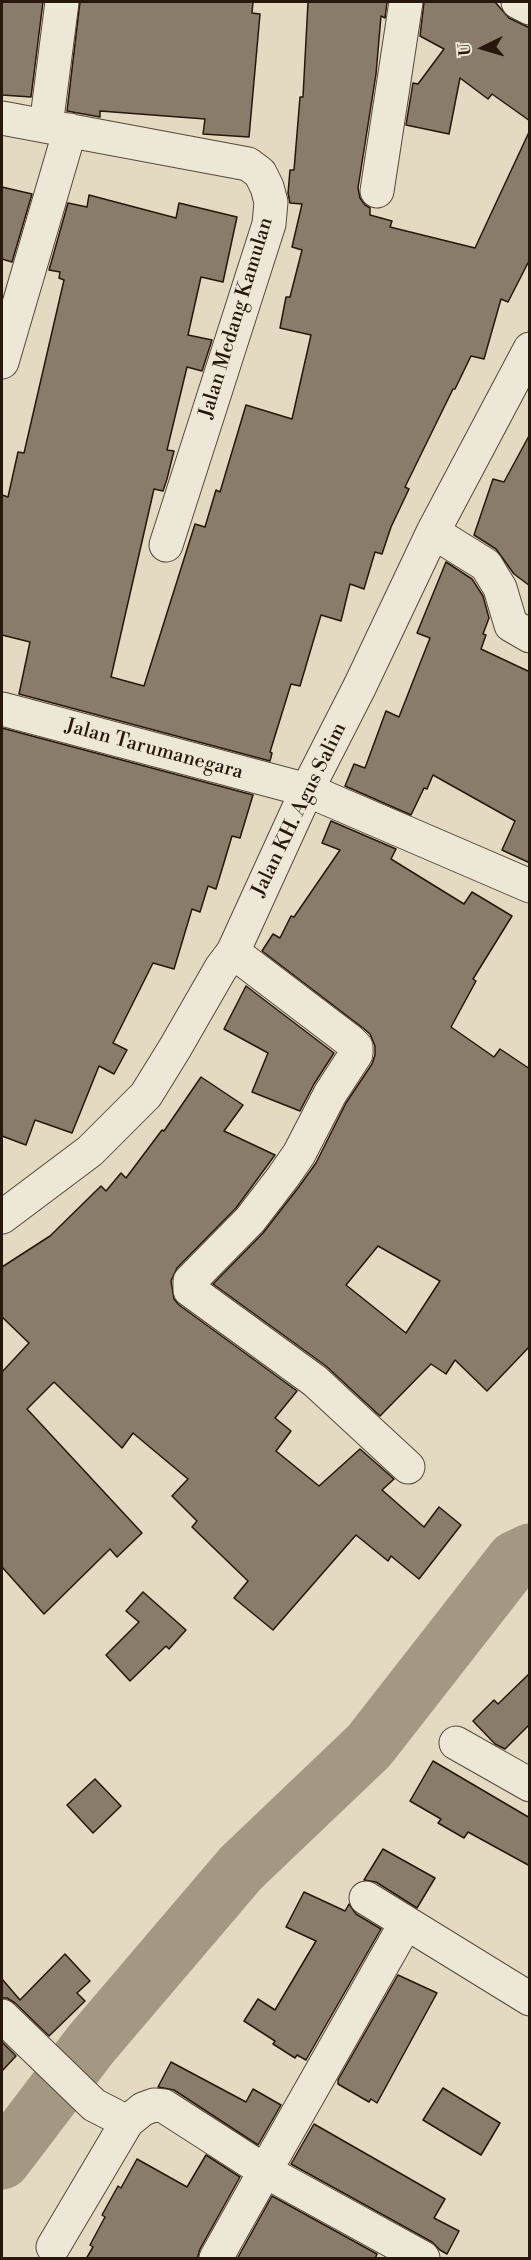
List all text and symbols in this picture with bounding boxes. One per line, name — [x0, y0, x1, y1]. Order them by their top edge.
north arrow — [453, 18, 513, 78]
text: U — [455, 43, 476, 57]
street label: Jalan Medang Kamulan — [195, 215, 279, 421]
street label: Jalan Tarumanegara — [62, 715, 246, 785]
street label: Jalan KH. Agus Salim — [247, 719, 353, 901]

